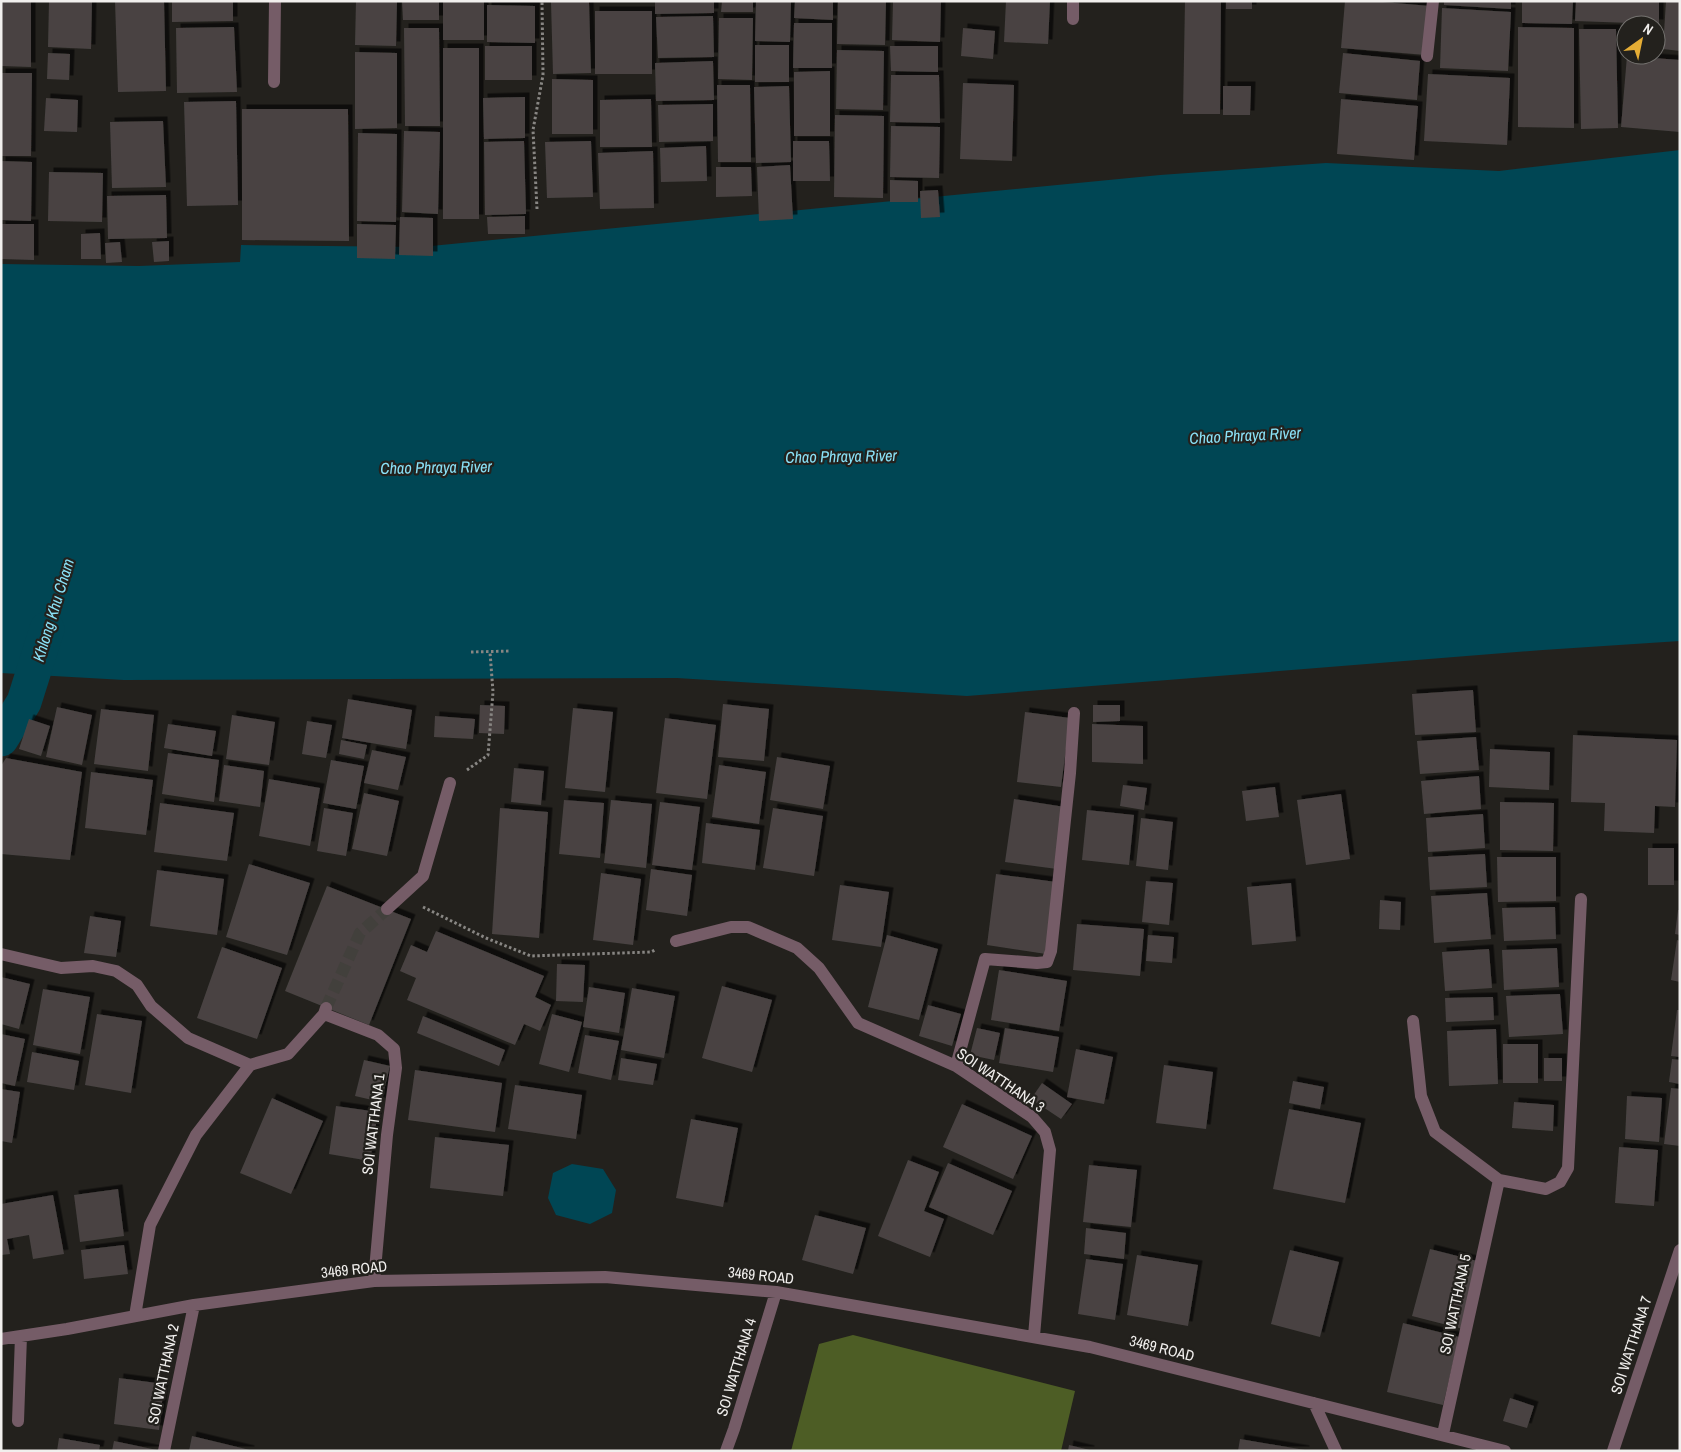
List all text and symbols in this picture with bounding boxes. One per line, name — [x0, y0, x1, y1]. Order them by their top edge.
north arrow — [1616, 15, 1666, 65]
text: N — [1640, 19, 1656, 39]
water label: Chao Phraya River — [1189, 421, 1302, 449]
water label: Chao Phraya River — [785, 444, 898, 468]
water label: Chao Phraya River — [380, 455, 493, 479]
water label: Khlong Khu Cham — [27, 556, 79, 664]
street label: SOI WATTHANA 3 — [953, 1043, 1049, 1117]
street label: SOI WATTHANA 1 — [356, 1072, 390, 1176]
street label: SOI WATTHANA 5 — [1434, 1252, 1476, 1356]
street label: 3469 ROAD — [320, 1255, 388, 1283]
street label: 3469 ROAD — [727, 1261, 795, 1289]
street label: SOI WATTHANA 7 — [1605, 1293, 1657, 1397]
street label: SOI WATTHANA 4 — [711, 1315, 761, 1419]
street label: SOI WATTHANA 2 — [142, 1322, 184, 1426]
street label: 3469 ROAD — [1127, 1330, 1197, 1366]

